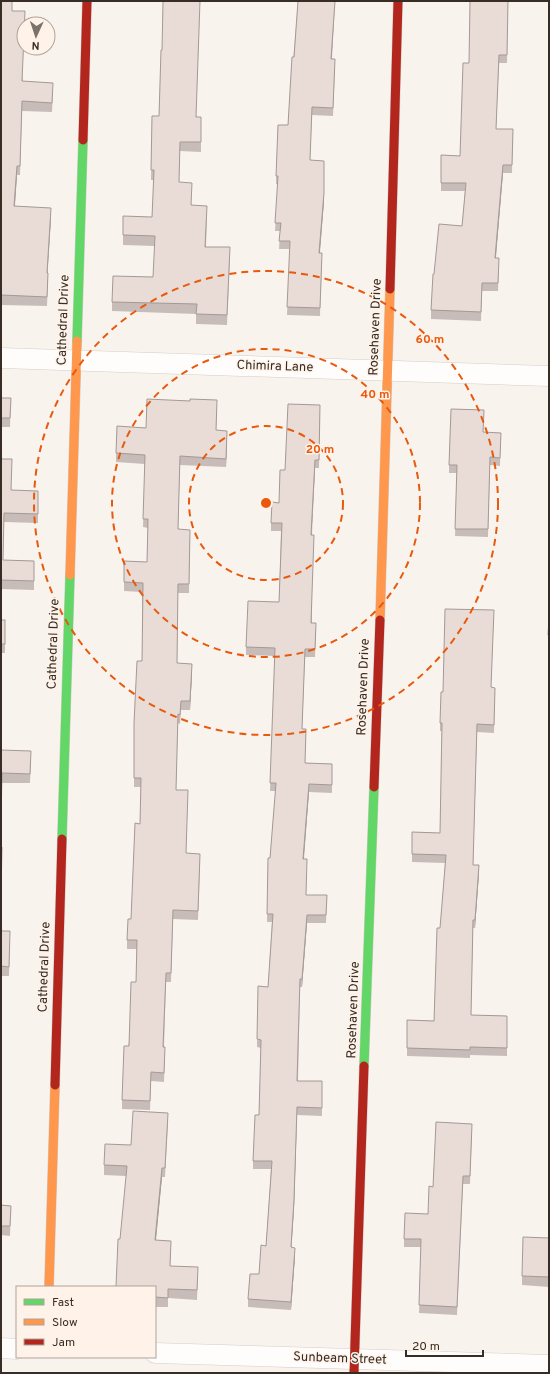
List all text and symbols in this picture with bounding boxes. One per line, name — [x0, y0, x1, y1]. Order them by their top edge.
north arrow — [16, 16, 56, 56]
text: N — [31, 38, 40, 52]
street label: Cathedral Drive — [54, 274, 74, 366]
street label: Rosehaven Drive — [366, 278, 386, 376]
text: 60 m — [416, 332, 444, 348]
street label: Chimira Lane — [236, 358, 314, 376]
text: 40 m — [360, 387, 390, 403]
text: 20 m — [306, 442, 334, 458]
centre of rings — [259, 496, 273, 510]
street label: Cathedral Drive — [44, 598, 64, 690]
street label: Rosehaven Drive — [354, 638, 374, 736]
street label: Cathedral Drive — [35, 921, 55, 1013]
street label: Rosehaven Drive — [344, 961, 364, 1059]
legend — [16, 1286, 156, 1358]
text: Fast — [52, 1295, 74, 1311]
text: Slow — [52, 1315, 78, 1331]
scale bar — [406, 1332, 483, 1358]
text: Jam — [52, 1335, 75, 1351]
text: 20 m — [412, 1339, 440, 1355]
street label: Sunbeam Street — [293, 1349, 387, 1369]

